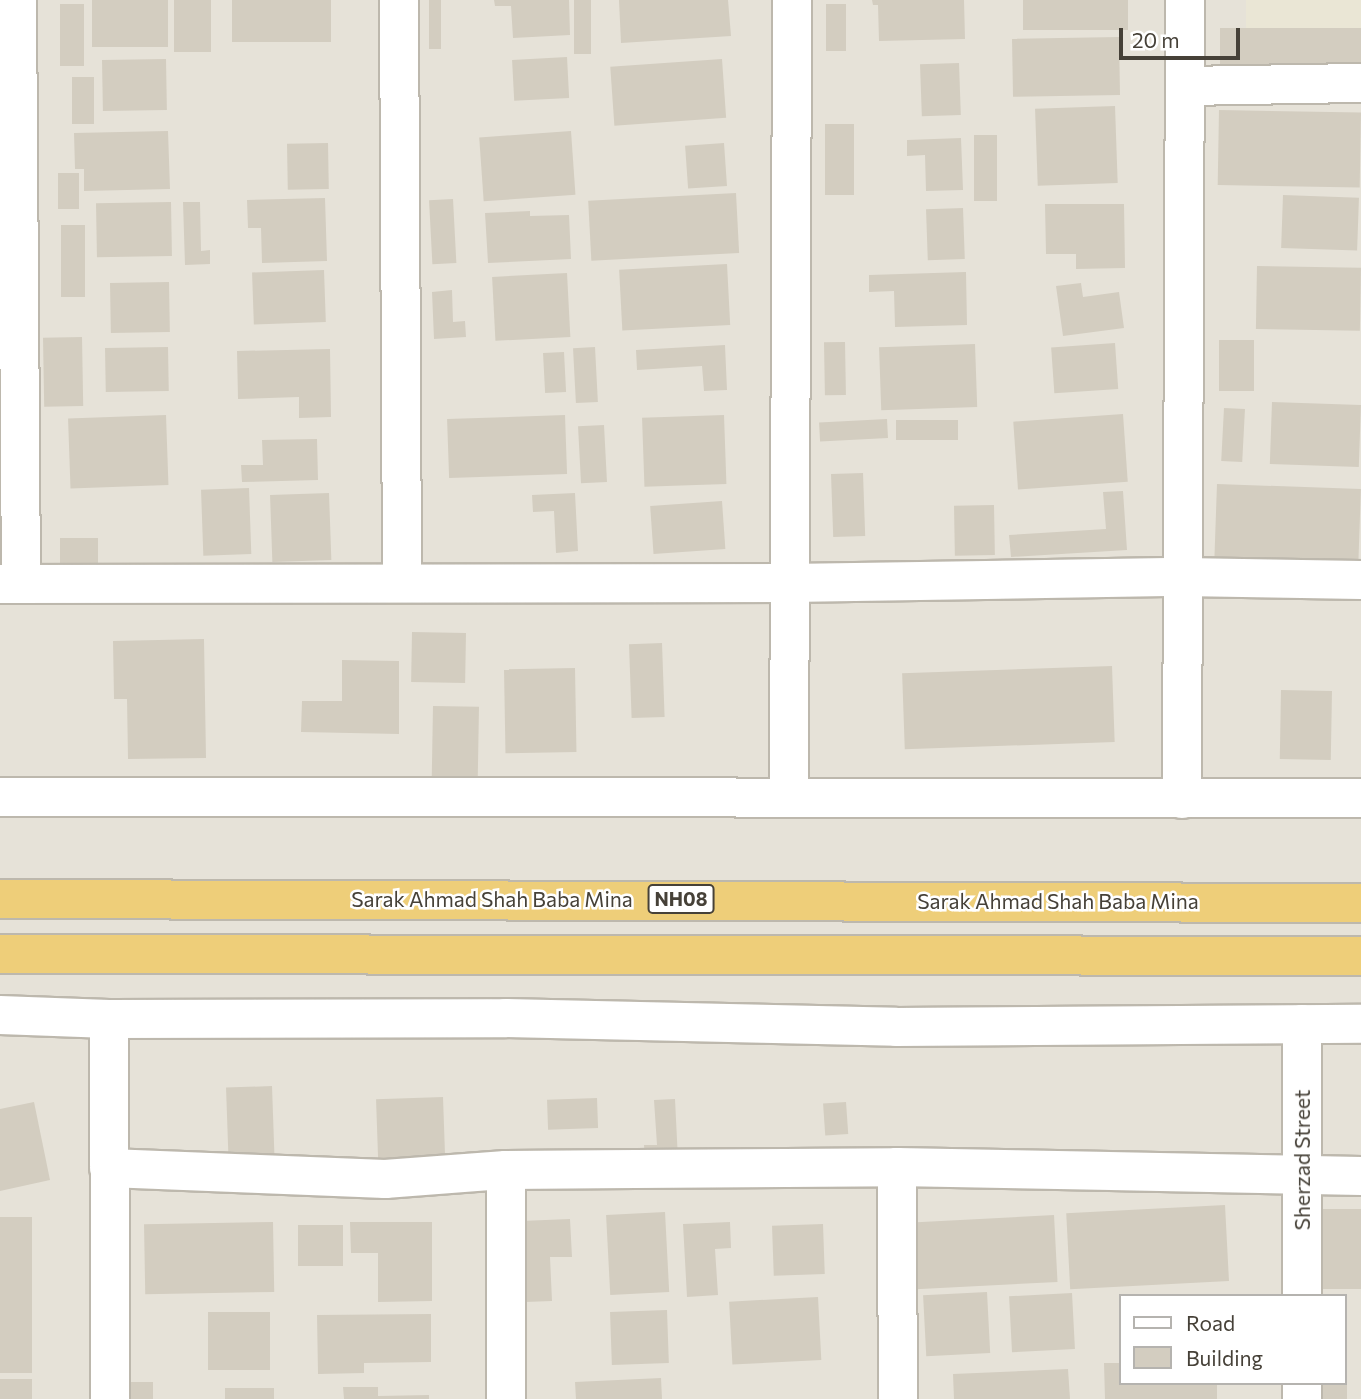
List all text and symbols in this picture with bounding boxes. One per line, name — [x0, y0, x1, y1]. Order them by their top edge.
scale bar — [1123, 14, 1244, 58]
text: 20 m — [1132, 27, 1180, 52]
road number: NH08 — [646, 884, 716, 914]
street label: Sarak Ahmad Shah Baba Mina — [351, 886, 633, 912]
street label: Sarak Ahmad Shah Baba Mina — [917, 888, 1199, 914]
street label: Sherzad Street — [1289, 1090, 1315, 1230]
legend — [1120, 1294, 1347, 1385]
text: Road — [1186, 1310, 1235, 1335]
text: Building — [1186, 1345, 1263, 1370]

